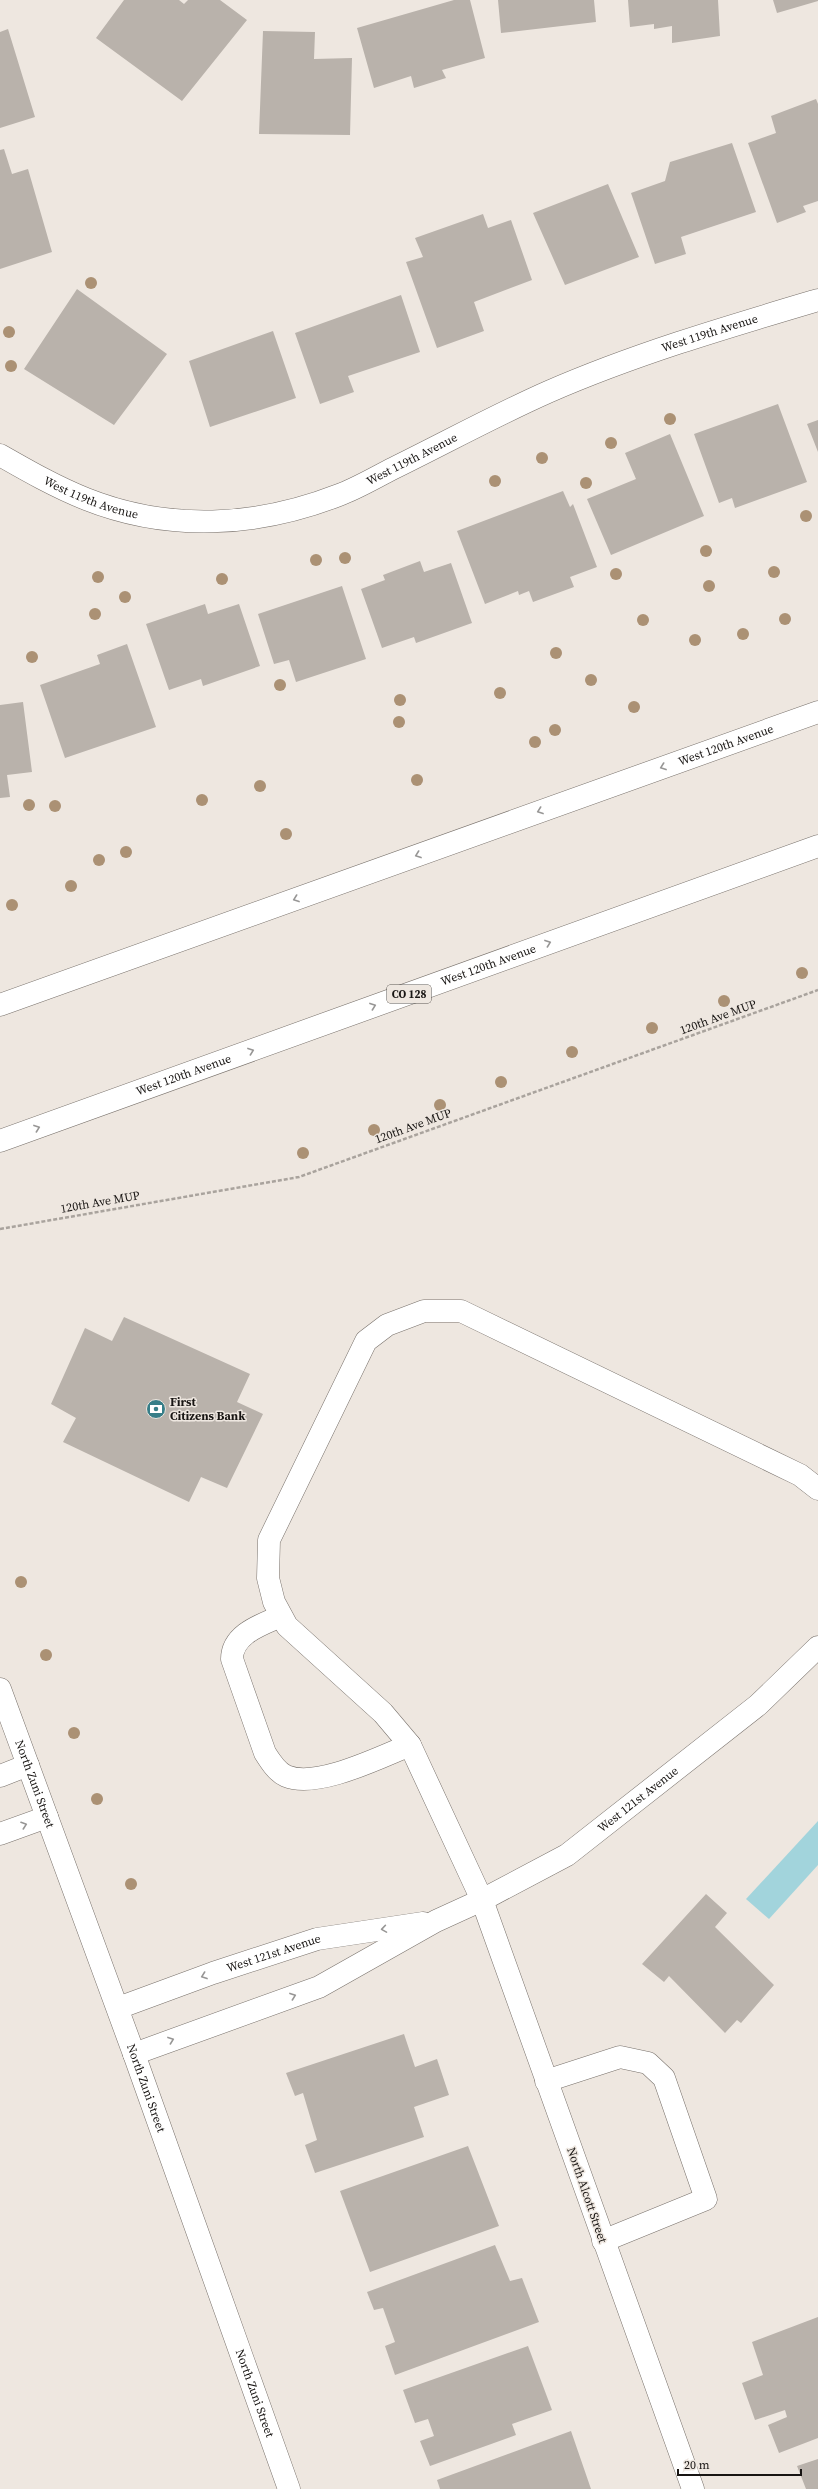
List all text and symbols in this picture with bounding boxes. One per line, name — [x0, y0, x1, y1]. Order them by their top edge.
street label: West 119th Avenue — [659, 310, 760, 356]
street label: West 119th Avenue — [364, 429, 460, 489]
street label: West 119th Avenue — [41, 473, 140, 523]
street label: West 120th Avenue — [676, 721, 776, 769]
one-way arrow — [659, 763, 666, 771]
one-way arrow — [537, 807, 544, 815]
one-way arrow — [415, 850, 422, 859]
one-way arrow — [292, 894, 299, 903]
street label: West 120th Avenue — [438, 940, 538, 989]
one-way arrow — [545, 940, 552, 948]
road number: CO 128 — [387, 985, 431, 1003]
street label: 120th Ave MUP — [678, 996, 758, 1038]
one-way arrow — [370, 1003, 377, 1011]
one-way arrow — [248, 1047, 255, 1055]
street label: West 120th Avenue — [134, 1050, 233, 1099]
street label: 120th Ave MUP — [373, 1105, 453, 1147]
one-way arrow — [33, 1124, 40, 1133]
street label: 120th Ave MUP — [59, 1187, 141, 1217]
place label: First Citizens Bank — [170, 1394, 246, 1424]
bank icon: First Citizens Bank — [145, 1398, 167, 1420]
street label: North Zuni Street — [11, 1738, 58, 1830]
street label: West 121st Avenue — [594, 1763, 681, 1836]
one-way arrow — [20, 1822, 27, 1830]
one-way arrow — [380, 1924, 387, 1933]
street label: West 121st Avenue — [224, 1931, 322, 1976]
one-way arrow — [201, 1971, 208, 1980]
one-way arrow — [290, 1992, 297, 2001]
one-way arrow — [167, 2037, 174, 2045]
street label: North Zuni Street — [123, 2042, 169, 2135]
street label: North Alcott Street — [563, 2145, 611, 2245]
street label: North Zuni Street — [232, 2347, 278, 2440]
scale bar — [678, 2451, 801, 2477]
text: 20 m — [684, 2457, 710, 2473]

